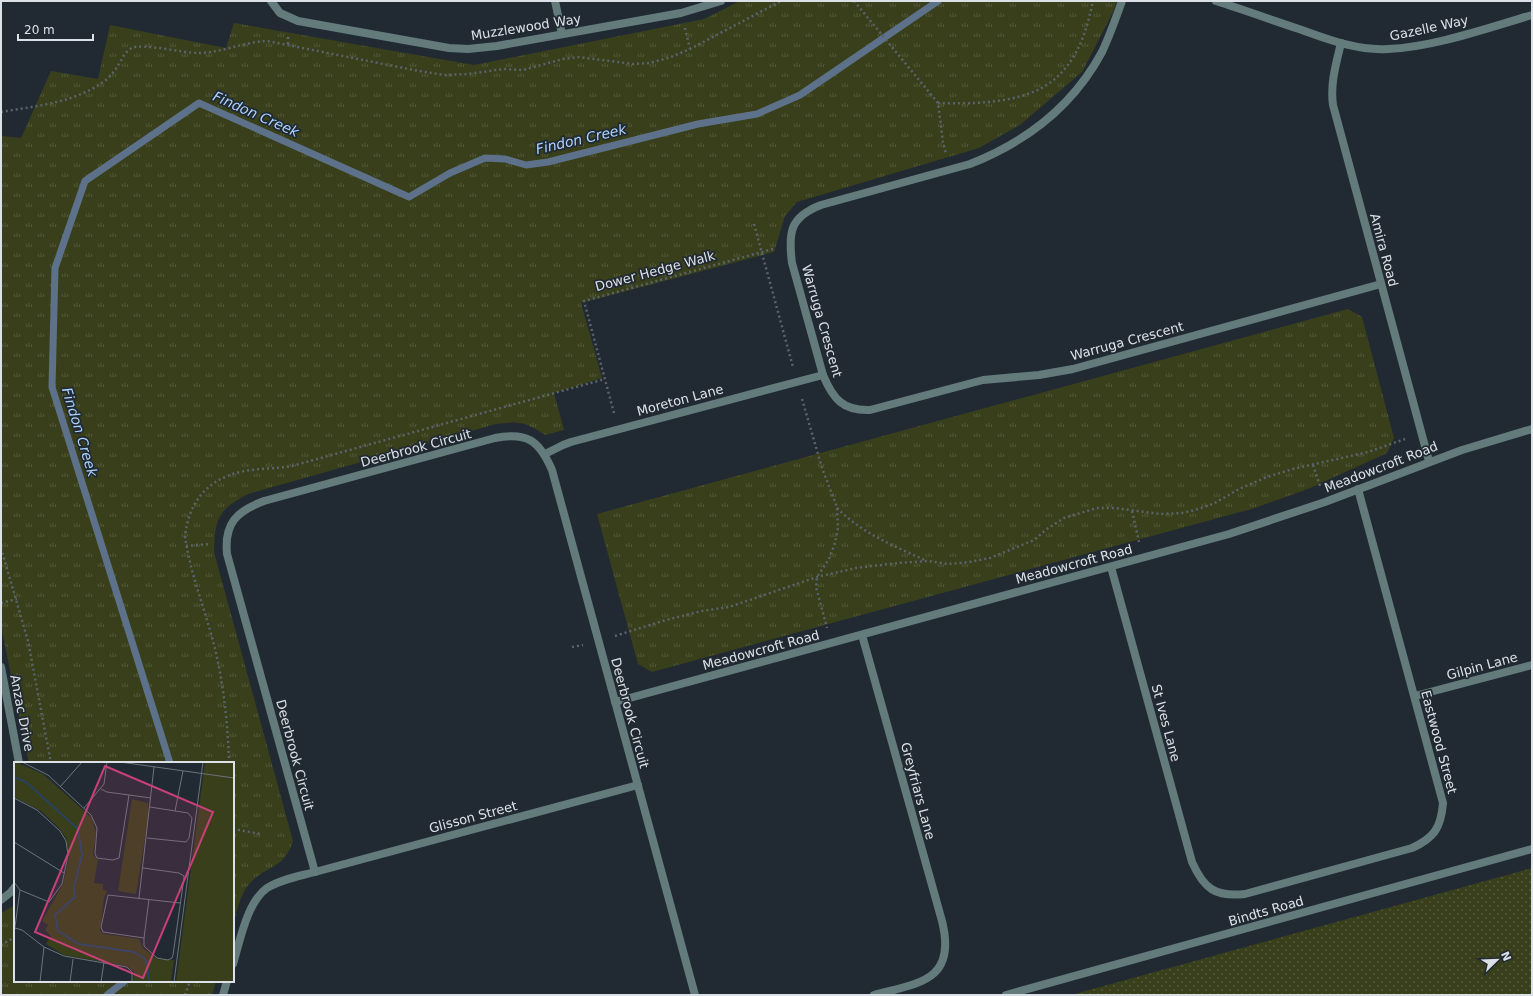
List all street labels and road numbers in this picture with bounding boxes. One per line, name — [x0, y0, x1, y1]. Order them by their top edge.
street label: Muzzlewood Way — [470, 11, 582, 43]
street label: Gazelle Way — [1388, 12, 1470, 44]
street label: Amira Road — [1367, 212, 1401, 288]
street label: Dower Hedge Walk — [593, 248, 717, 294]
street label: Warruga Crescent — [799, 263, 845, 379]
street label: Warruga Crescent — [1069, 319, 1185, 363]
street label: Moreton Lane — [635, 381, 725, 419]
street label: Deerbrook Circuit — [359, 426, 473, 470]
street label: Meadowcroft Road — [1322, 438, 1440, 496]
street label: Meadowcroft Road — [1014, 541, 1134, 587]
street label: Meadowcroft Road — [701, 627, 821, 673]
street label: Gilpin Lane — [1445, 649, 1519, 683]
street label: Deerbrook Circuit — [608, 656, 652, 770]
street label: Anzac Drive — [7, 673, 37, 753]
street label: St Ives Lane — [1148, 683, 1184, 763]
street label: Eastwood Street — [1418, 689, 1460, 795]
street label: Deerbrook Circuit — [273, 698, 317, 812]
street label: Greyfriars Lane — [898, 741, 938, 841]
street label: Glisson Street — [427, 798, 519, 836]
street label: Bindts Road — [1227, 893, 1305, 929]

